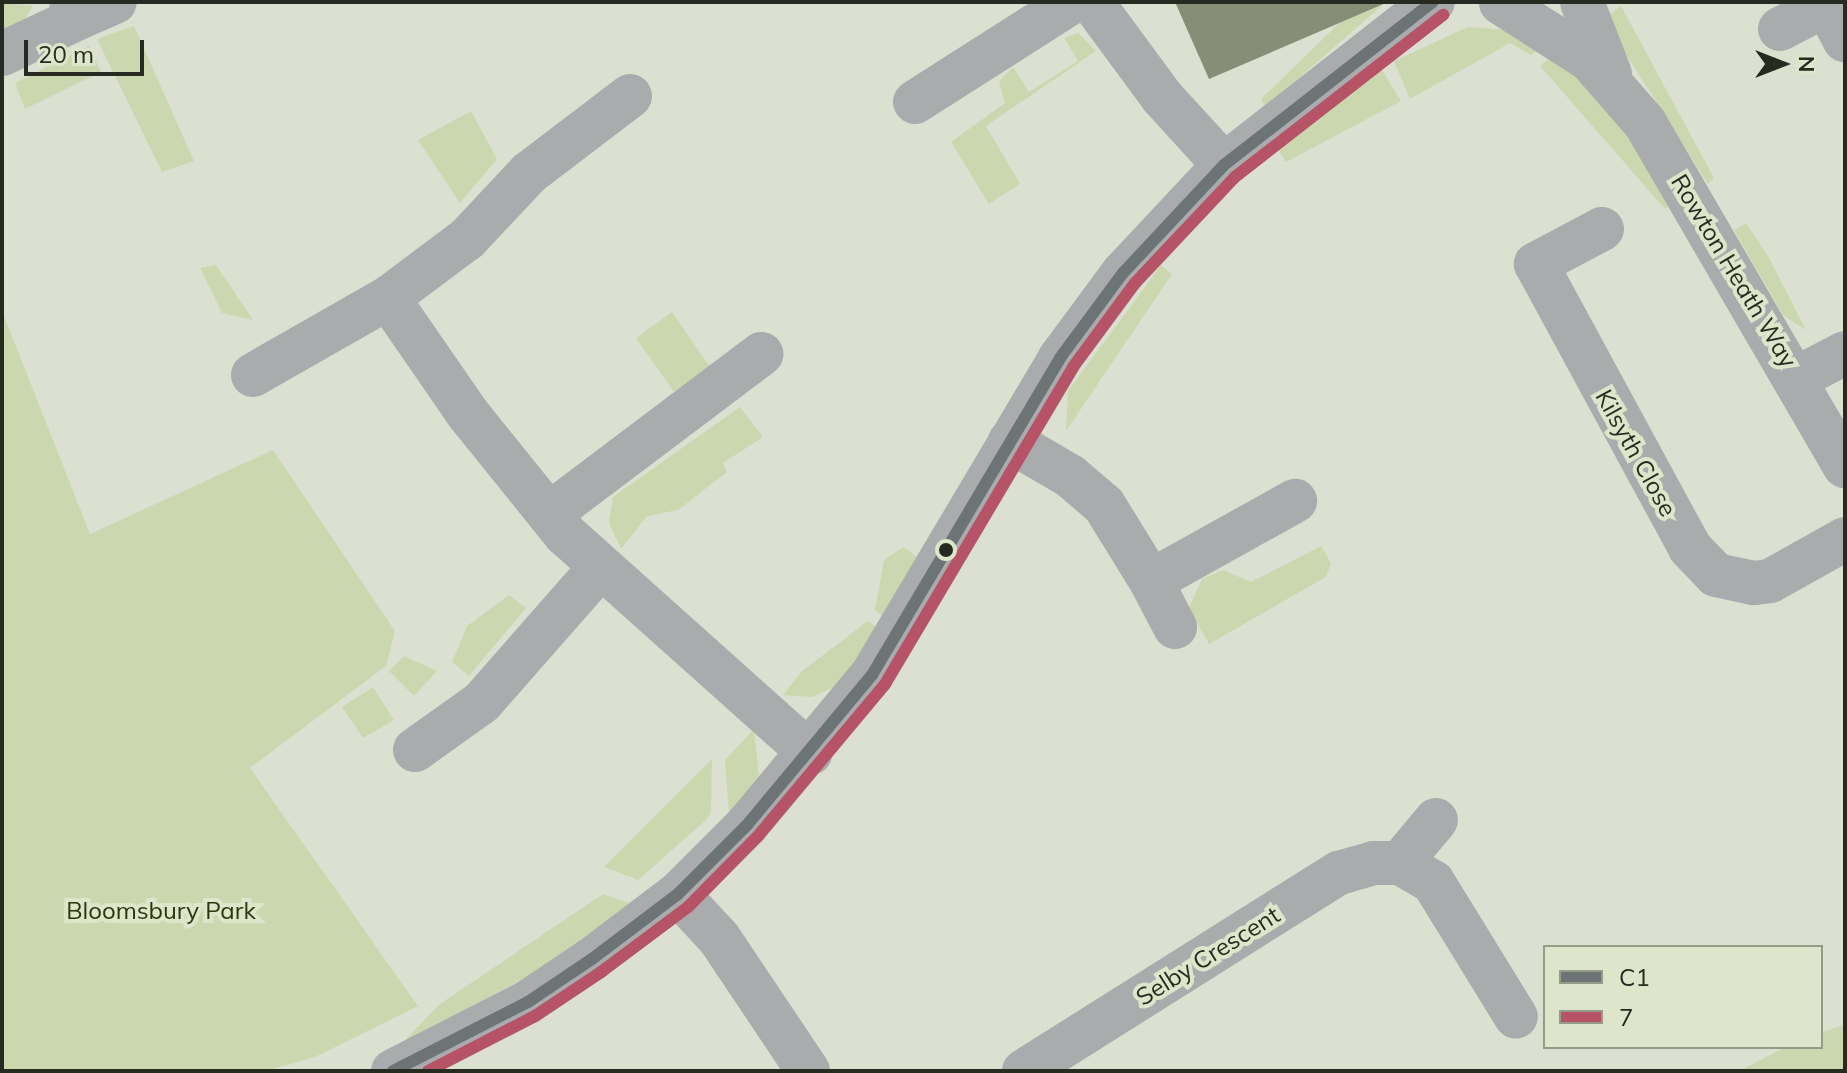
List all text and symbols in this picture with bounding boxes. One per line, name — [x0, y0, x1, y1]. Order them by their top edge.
scale bar — [28, 24, 148, 74]
north arrow — [1743, 24, 1823, 104]
text: 20 m — [38, 39, 94, 69]
text: N — [1793, 56, 1821, 72]
street label: Rowton Heath Way — [1665, 169, 1803, 373]
street label: Kilsyth Close — [1589, 384, 1683, 522]
unlabelled marker — [938, 542, 954, 558]
park label: Bloomsbury Park — [66, 897, 256, 925]
street label: Selby Crescent — [1131, 900, 1285, 1012]
legend — [1543, 945, 1823, 1049]
text: C1 — [1619, 962, 1650, 992]
text: 7 — [1619, 1002, 1633, 1032]

